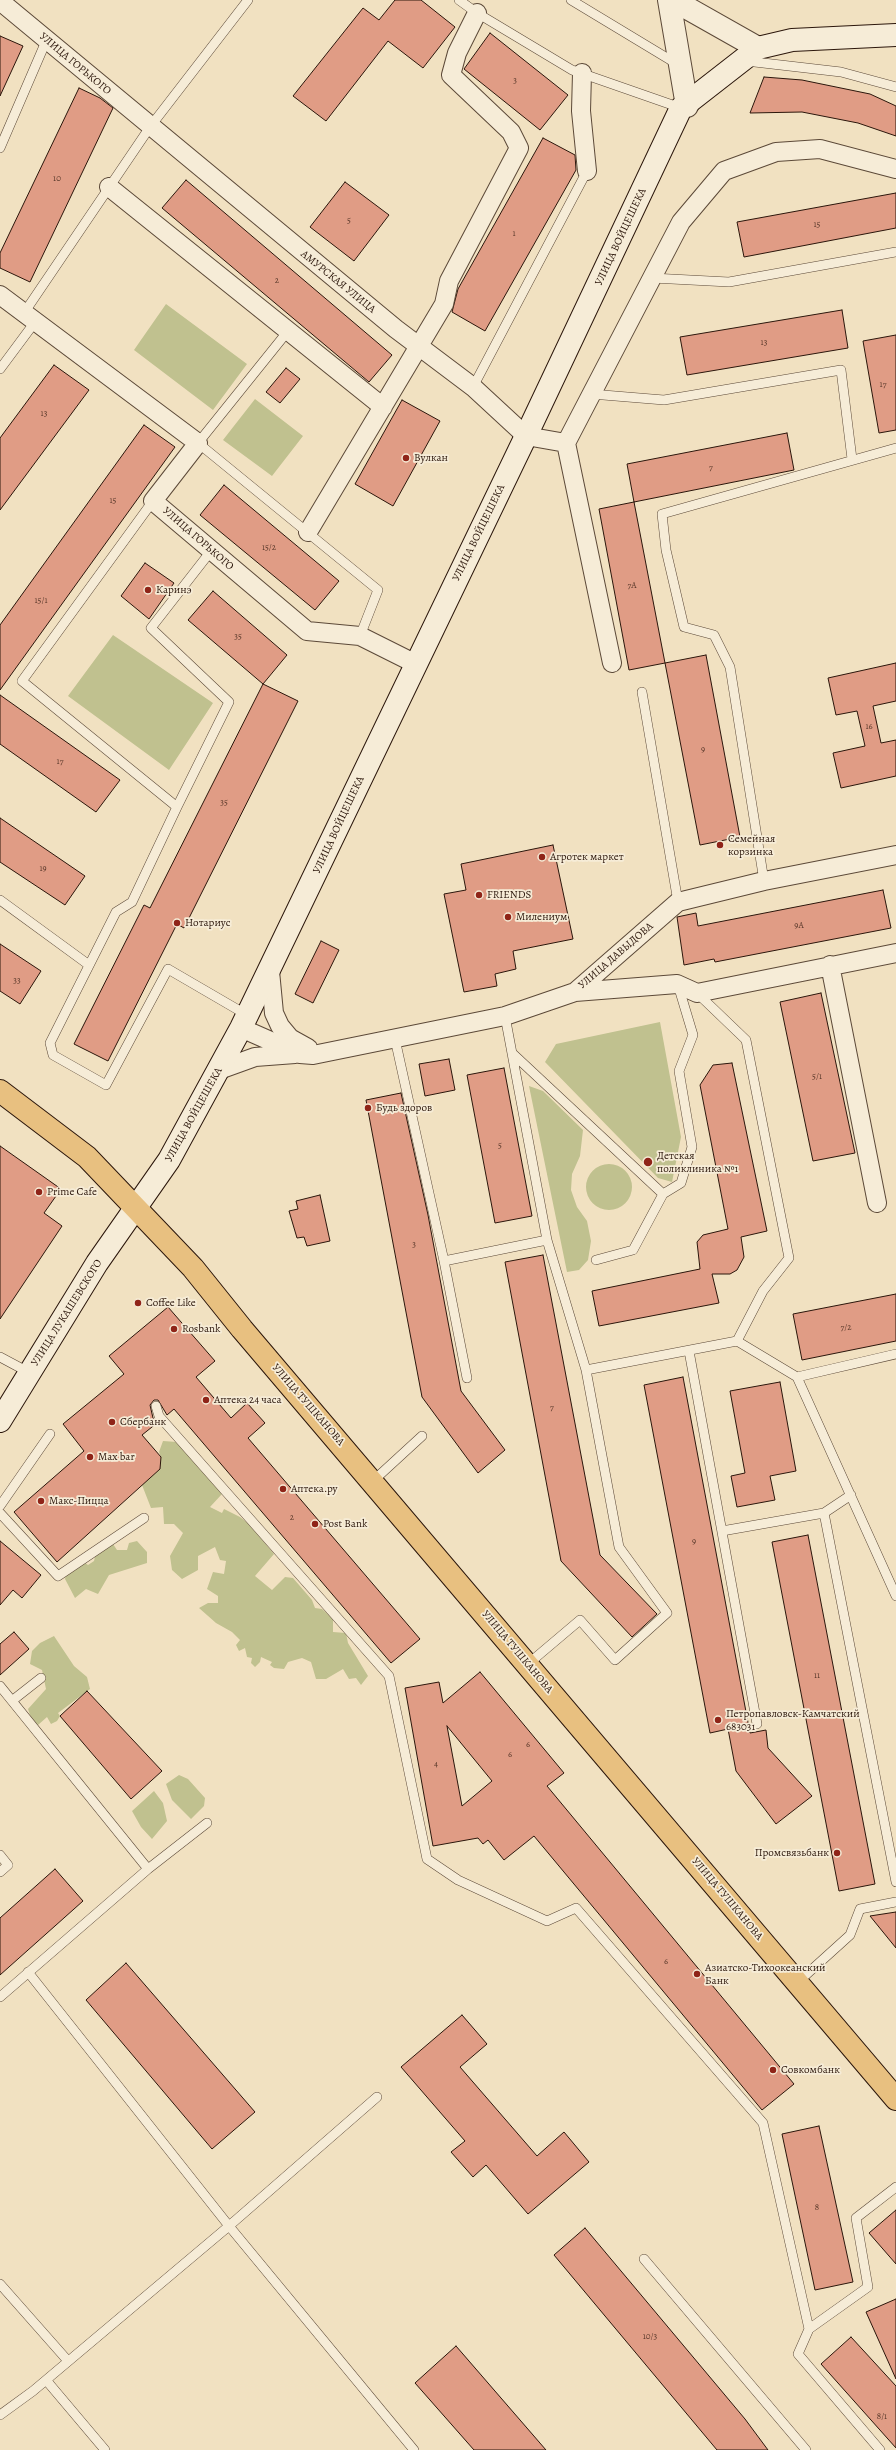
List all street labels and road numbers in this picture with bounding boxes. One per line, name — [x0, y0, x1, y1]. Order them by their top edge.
street label: УЛИЦА ГОРЬКОГО — [36, 30, 114, 98]
street label: УЛИЦА ВОЙЦЕШЕКА — [593, 186, 649, 288]
street label: АМУРСКАЯ УЛИЦА — [298, 248, 378, 316]
street label: УЛИЦА ВОЙЦЕШЕКА — [450, 482, 508, 584]
street label: УЛИЦА ГОРЬКОГО — [160, 505, 236, 573]
street label: УЛИЦА ВОЙЦЕШЕКА — [311, 774, 367, 876]
street label: УЛИЦА ДАВЫДОВА — [576, 920, 656, 992]
street label: УЛИЦА ВОЙЦЕШЕКА — [163, 1065, 225, 1165]
street label: УЛИЦА ЛУКАШЕВСКОГО — [29, 1257, 105, 1369]
street label: УЛИЦА ТУШКАНОВА — [269, 1361, 347, 1449]
street label: УЛИЦА ТУШКАНОВА — [479, 1608, 555, 1696]
street label: УЛИЦА ТУШКАНОВА — [689, 1855, 765, 1943]

